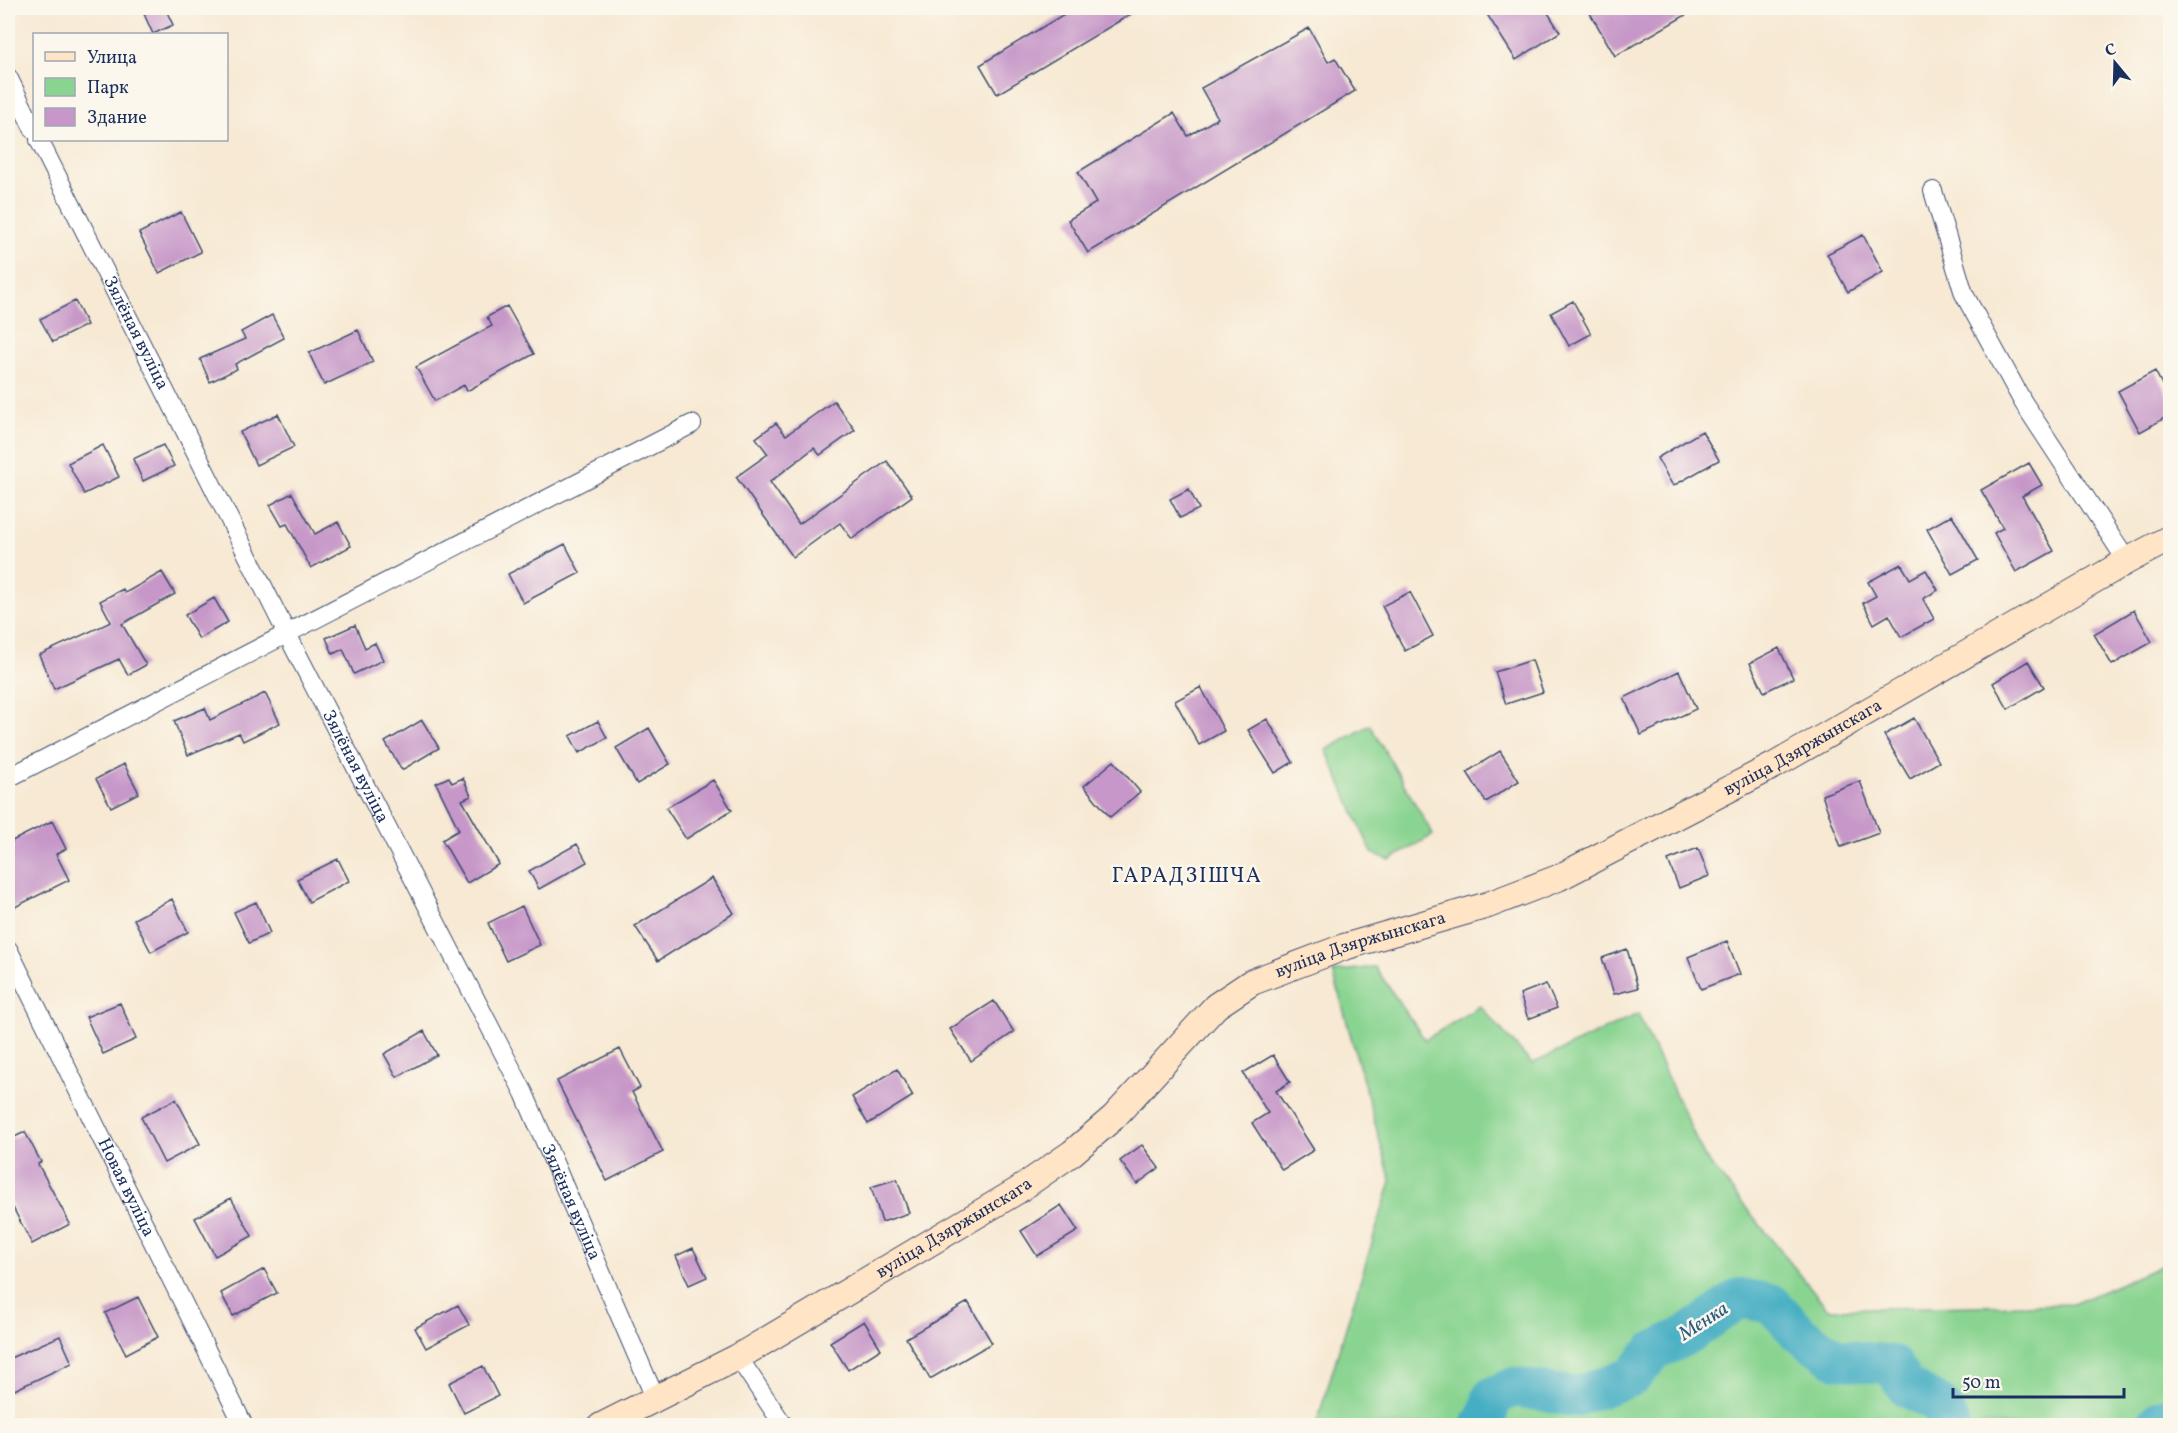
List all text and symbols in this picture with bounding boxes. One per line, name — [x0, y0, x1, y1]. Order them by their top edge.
legend — [33, 33, 228, 141]
north arrow — [2085, 33, 2145, 93]
text: С — [2102, 39, 2119, 63]
text: Улица — [87, 46, 137, 71]
text: Парк — [87, 76, 129, 101]
text: Здание — [87, 106, 147, 131]
street label: Зялёная вуліца — [97, 272, 175, 394]
street label: вуліца Дзяржынскага — [1719, 693, 1887, 802]
street label: Зялёная вуліца — [316, 706, 395, 827]
district label: ГАРАДЗІШЧА — [1112, 862, 1262, 891]
street label: вуліца Дзяржынскага — [1272, 905, 1449, 985]
street label: Новая вуліца — [91, 1134, 161, 1241]
street label: Зялёная вуліца — [535, 1140, 607, 1264]
street label: вуліца Дзяржынскага — [871, 1172, 1037, 1285]
water label: Менка — [1673, 1296, 1734, 1349]
scale bar — [1953, 1361, 2124, 1399]
text: 50 m — [1962, 1371, 2001, 1396]

